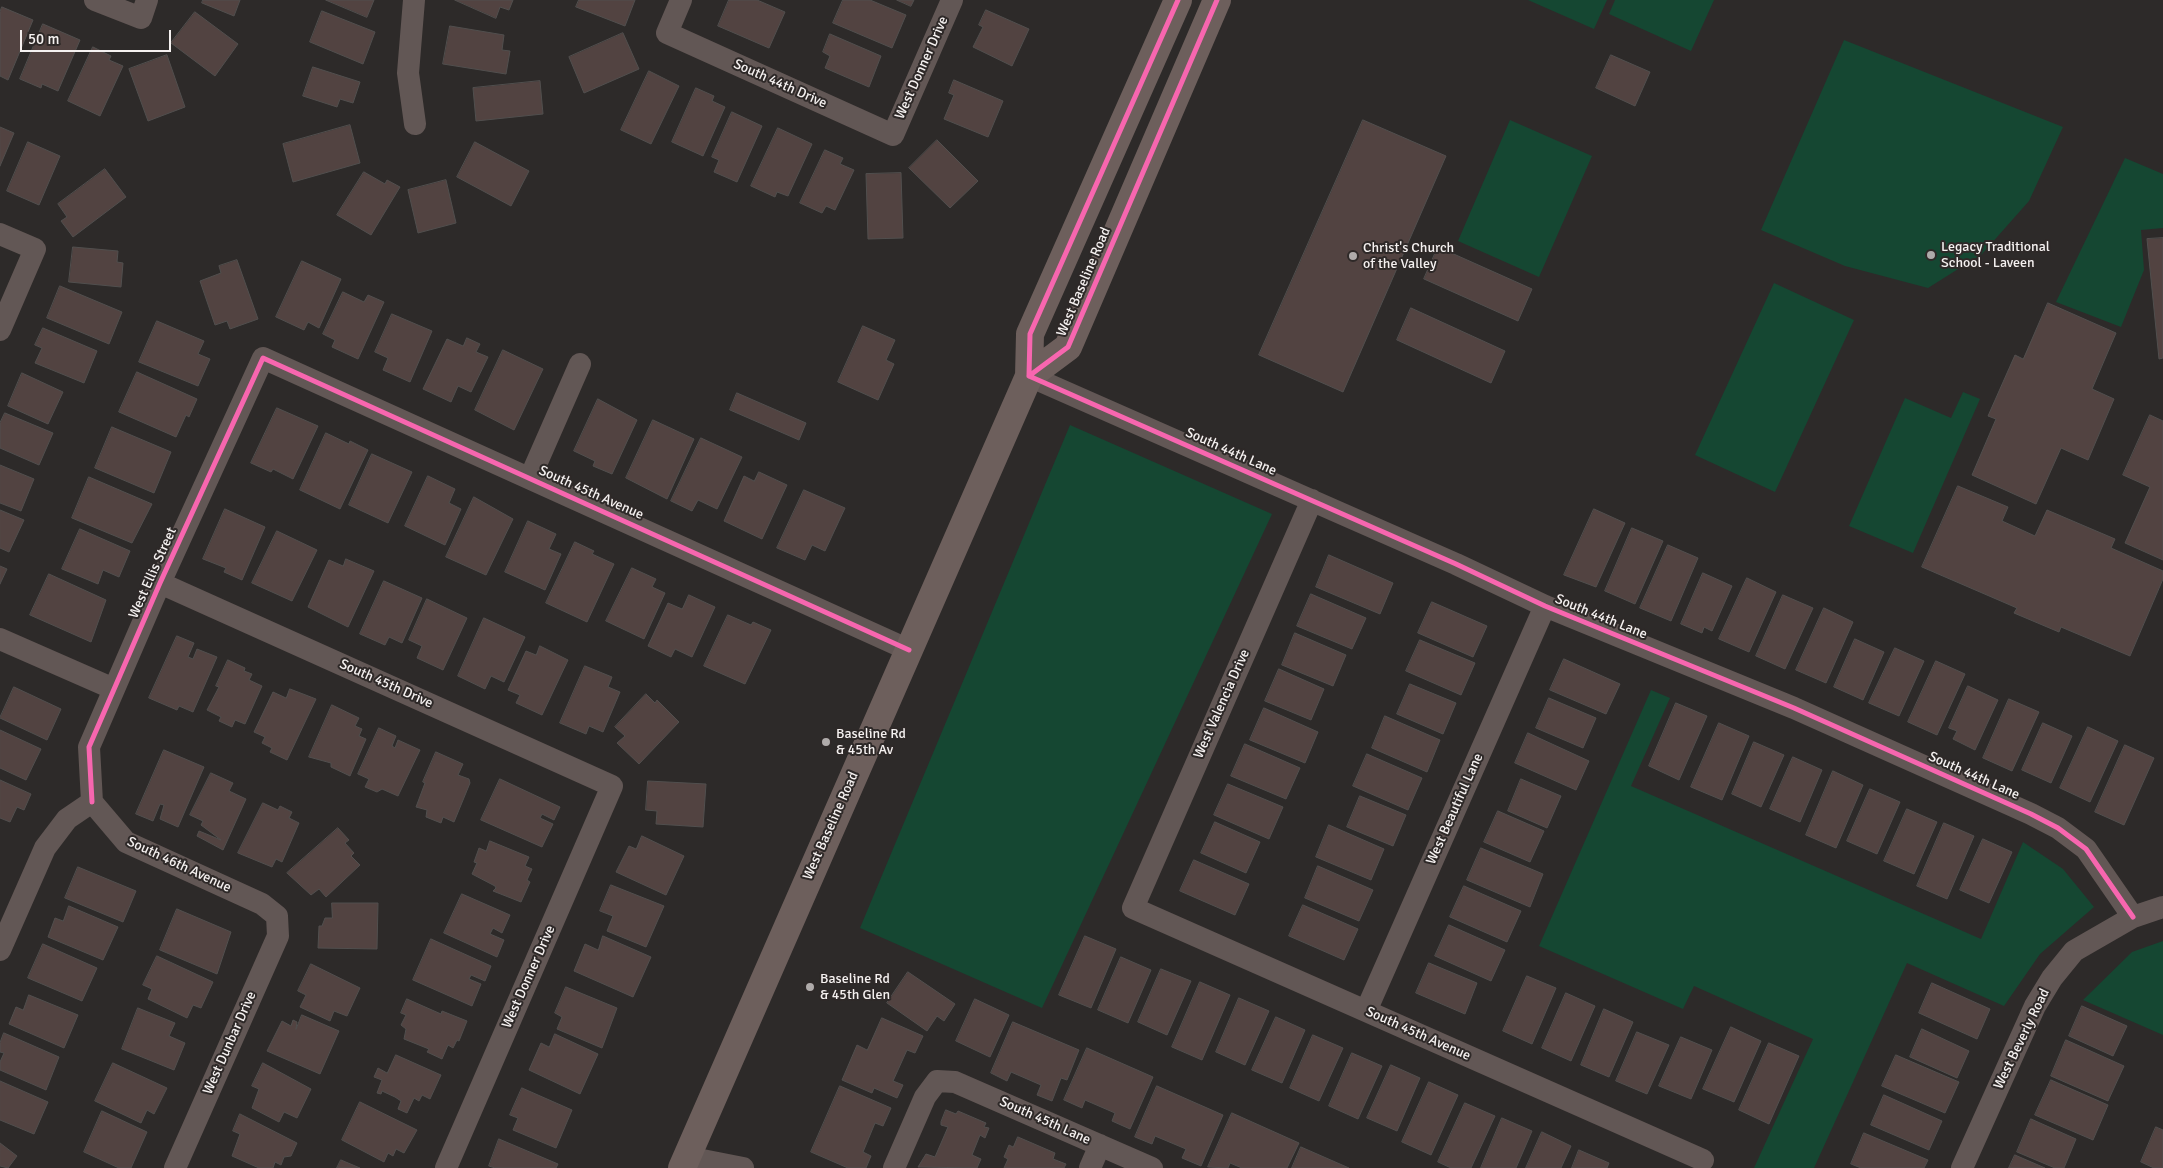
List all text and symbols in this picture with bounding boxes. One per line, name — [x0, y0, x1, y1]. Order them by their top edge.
street label: West Donner Drive — [892, 14, 952, 122]
scale bar — [22, 20, 174, 52]
text: 50 m — [28, 30, 59, 48]
street label: South 44th Drive — [731, 56, 829, 112]
street label: West Baseline Road — [1053, 225, 1115, 339]
place label: Legacy Traditional School - Laveen — [1941, 239, 2050, 272]
place label: Christ's Church of the Valley — [1363, 240, 1454, 272]
marker: Legacy Traditional School - Laveen — [1925, 249, 1937, 261]
marker: Christ's Church of the Valley — [1347, 250, 1359, 262]
street label: South 44th Lane — [1183, 424, 1279, 480]
street label: South 45th Avenue — [536, 462, 646, 524]
street label: West Ellis Street — [125, 525, 181, 621]
street label: South 44th Lane — [1552, 591, 1650, 643]
street label: West Valencia Drive — [1190, 647, 1254, 761]
street label: South 45th Drive — [337, 656, 435, 712]
place label: Baseline Rd & 45th Av — [836, 726, 906, 759]
marker: Baseline Rd & 45th Av — [820, 736, 832, 748]
street label: South 44th Lane — [1926, 748, 2022, 804]
street label: West Beautiful Lane — [1423, 751, 1487, 867]
street label: West Baseline Road — [800, 769, 862, 883]
street label: South 46th Avenue — [124, 834, 234, 896]
street label: West Donner Drive — [499, 923, 559, 1031]
place label: Baseline Rd & 45th Glen — [820, 971, 890, 1004]
marker: Baseline Rd & 45th Glen — [804, 981, 816, 993]
street label: West Beverly Road — [1990, 986, 2054, 1092]
street label: West Dunbar Drive — [200, 989, 260, 1097]
street label: South 45th Avenue — [1363, 1003, 1473, 1065]
street label: South 45th Lane — [997, 1093, 1093, 1149]

